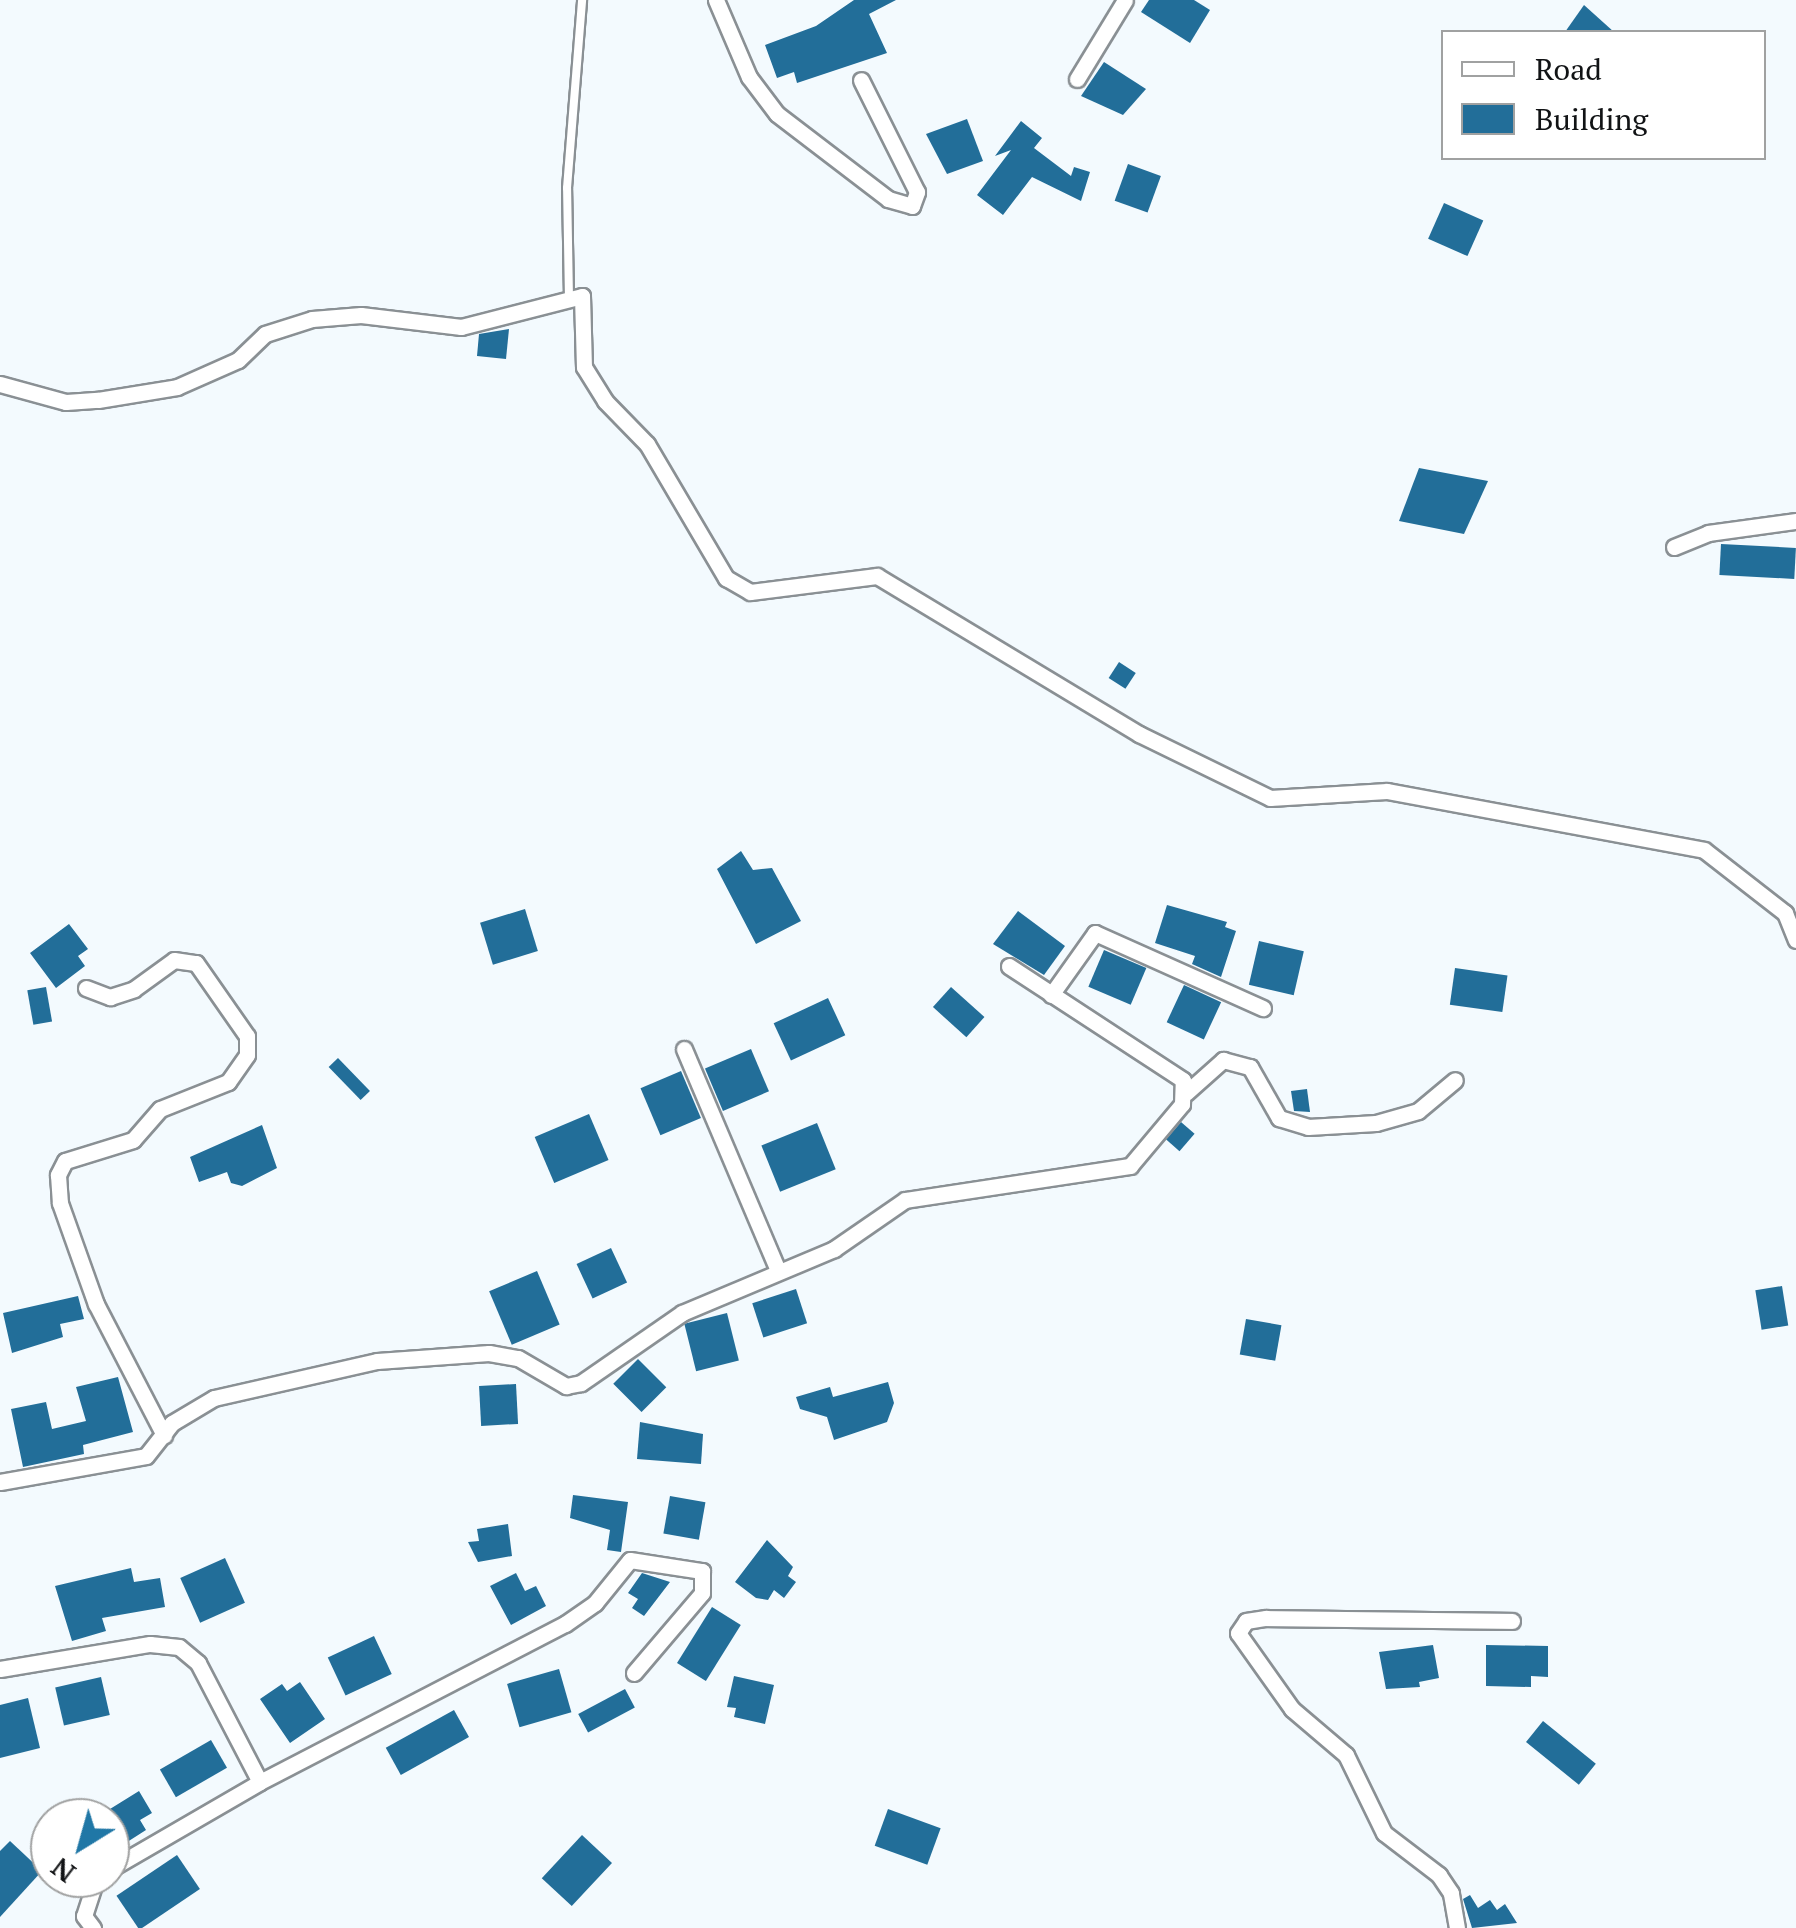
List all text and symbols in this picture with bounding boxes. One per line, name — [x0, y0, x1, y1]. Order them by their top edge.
legend — [1441, 30, 1766, 160]
text: Road — [1535, 49, 1602, 89]
text: Building — [1535, 99, 1648, 139]
north arrow — [30, 1798, 130, 1898]
text: N — [43, 1850, 82, 1892]

